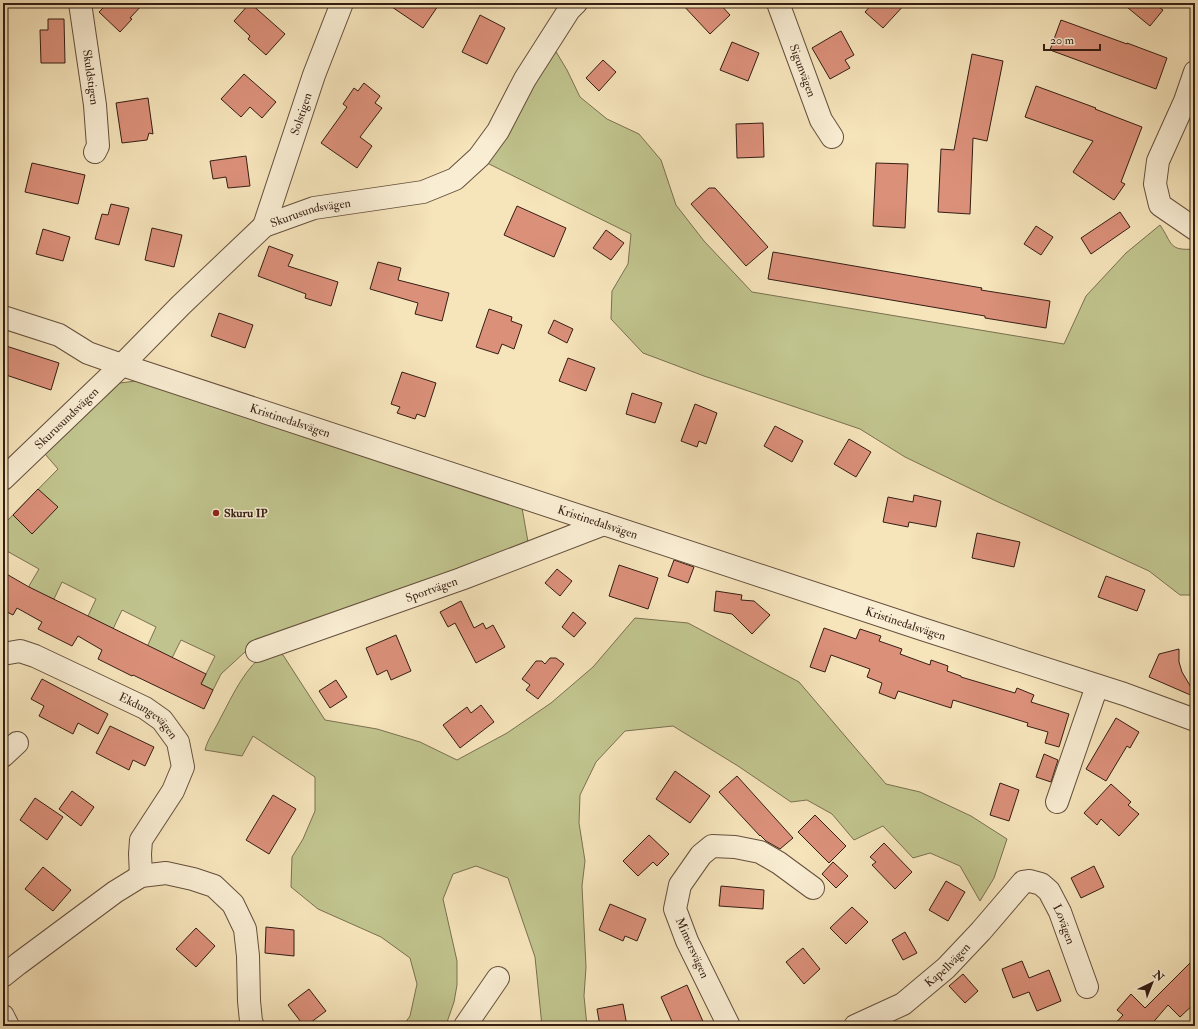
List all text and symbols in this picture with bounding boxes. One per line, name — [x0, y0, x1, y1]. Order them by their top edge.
scale bar — [1044, 26, 1100, 52]
text: 20 m — [1050, 33, 1075, 48]
street label: Sigunvägen — [786, 42, 819, 99]
street label: Skuldstigen — [79, 48, 102, 106]
street label: Solstigen — [287, 91, 315, 137]
street label: Skurusundsvägen — [268, 195, 352, 231]
street label: Skurusundsvägen — [31, 384, 102, 452]
street label: Kristinedalsvägen — [248, 400, 332, 441]
street label: Kristinedalsvägen — [556, 502, 640, 542]
place label: Skuru IP — [224, 506, 268, 521]
marker: Skuru IP — [211, 508, 221, 518]
street label: Sportvägen — [403, 573, 459, 606]
street label: Kristinedalsvägen — [863, 603, 948, 644]
street label: Ekdungevägen — [116, 689, 181, 742]
street label: Lovägen — [1050, 901, 1078, 946]
street label: Mimersvägen — [672, 915, 712, 981]
street label: Kapellvägen — [921, 940, 973, 990]
north arrow — [1132, 963, 1172, 1003]
text: N — [1150, 967, 1167, 985]

